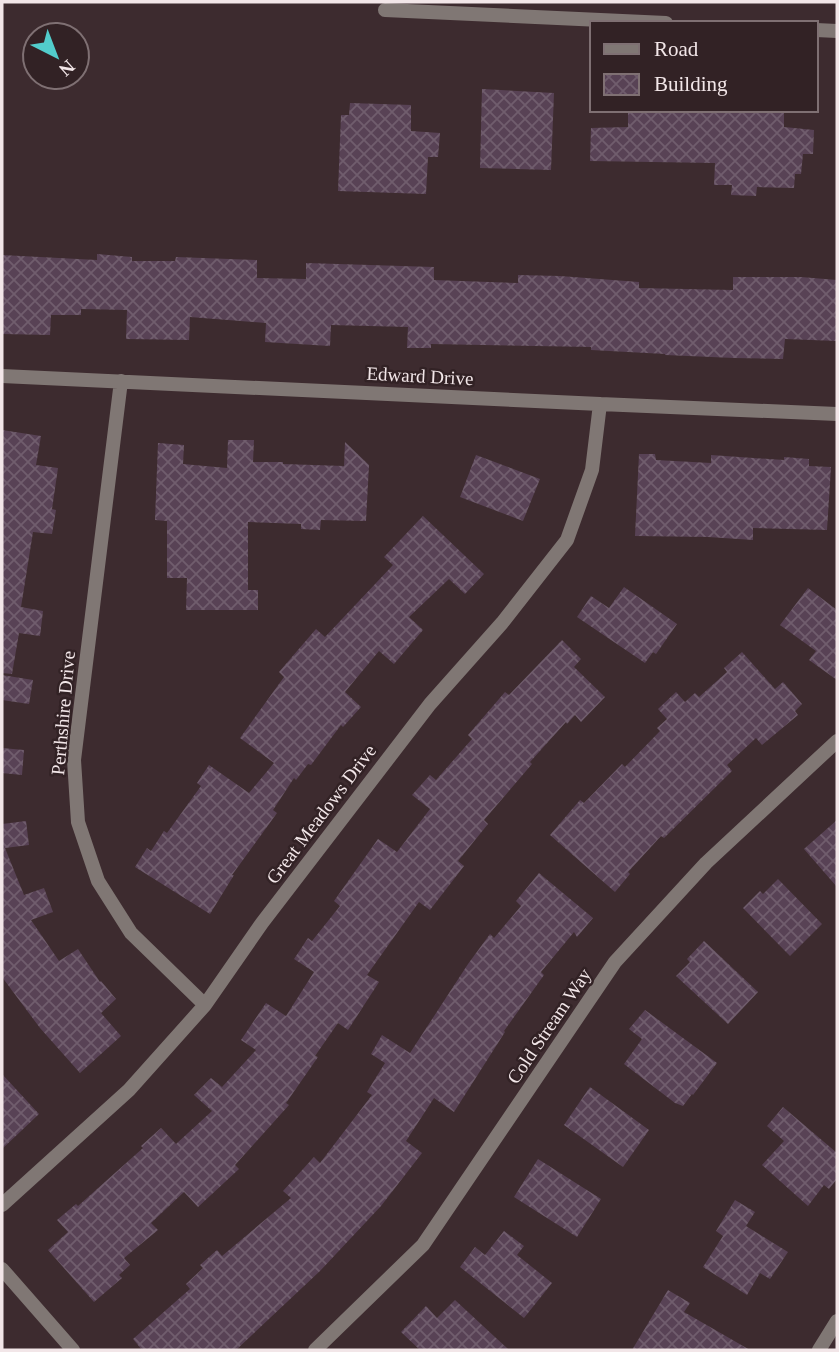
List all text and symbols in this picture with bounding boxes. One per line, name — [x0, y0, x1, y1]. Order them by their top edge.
north arrow — [21, 21, 91, 91]
legend — [590, 21, 818, 112]
text: Road — [654, 37, 699, 61]
text: N — [55, 56, 79, 81]
text: Building — [654, 72, 728, 96]
street label: Edward Drive — [366, 363, 474, 389]
street label: Perthshire Drive — [47, 650, 79, 776]
street label: Great Meadows Drive — [262, 740, 380, 888]
street label: Cold Stream Way — [503, 964, 596, 1088]

